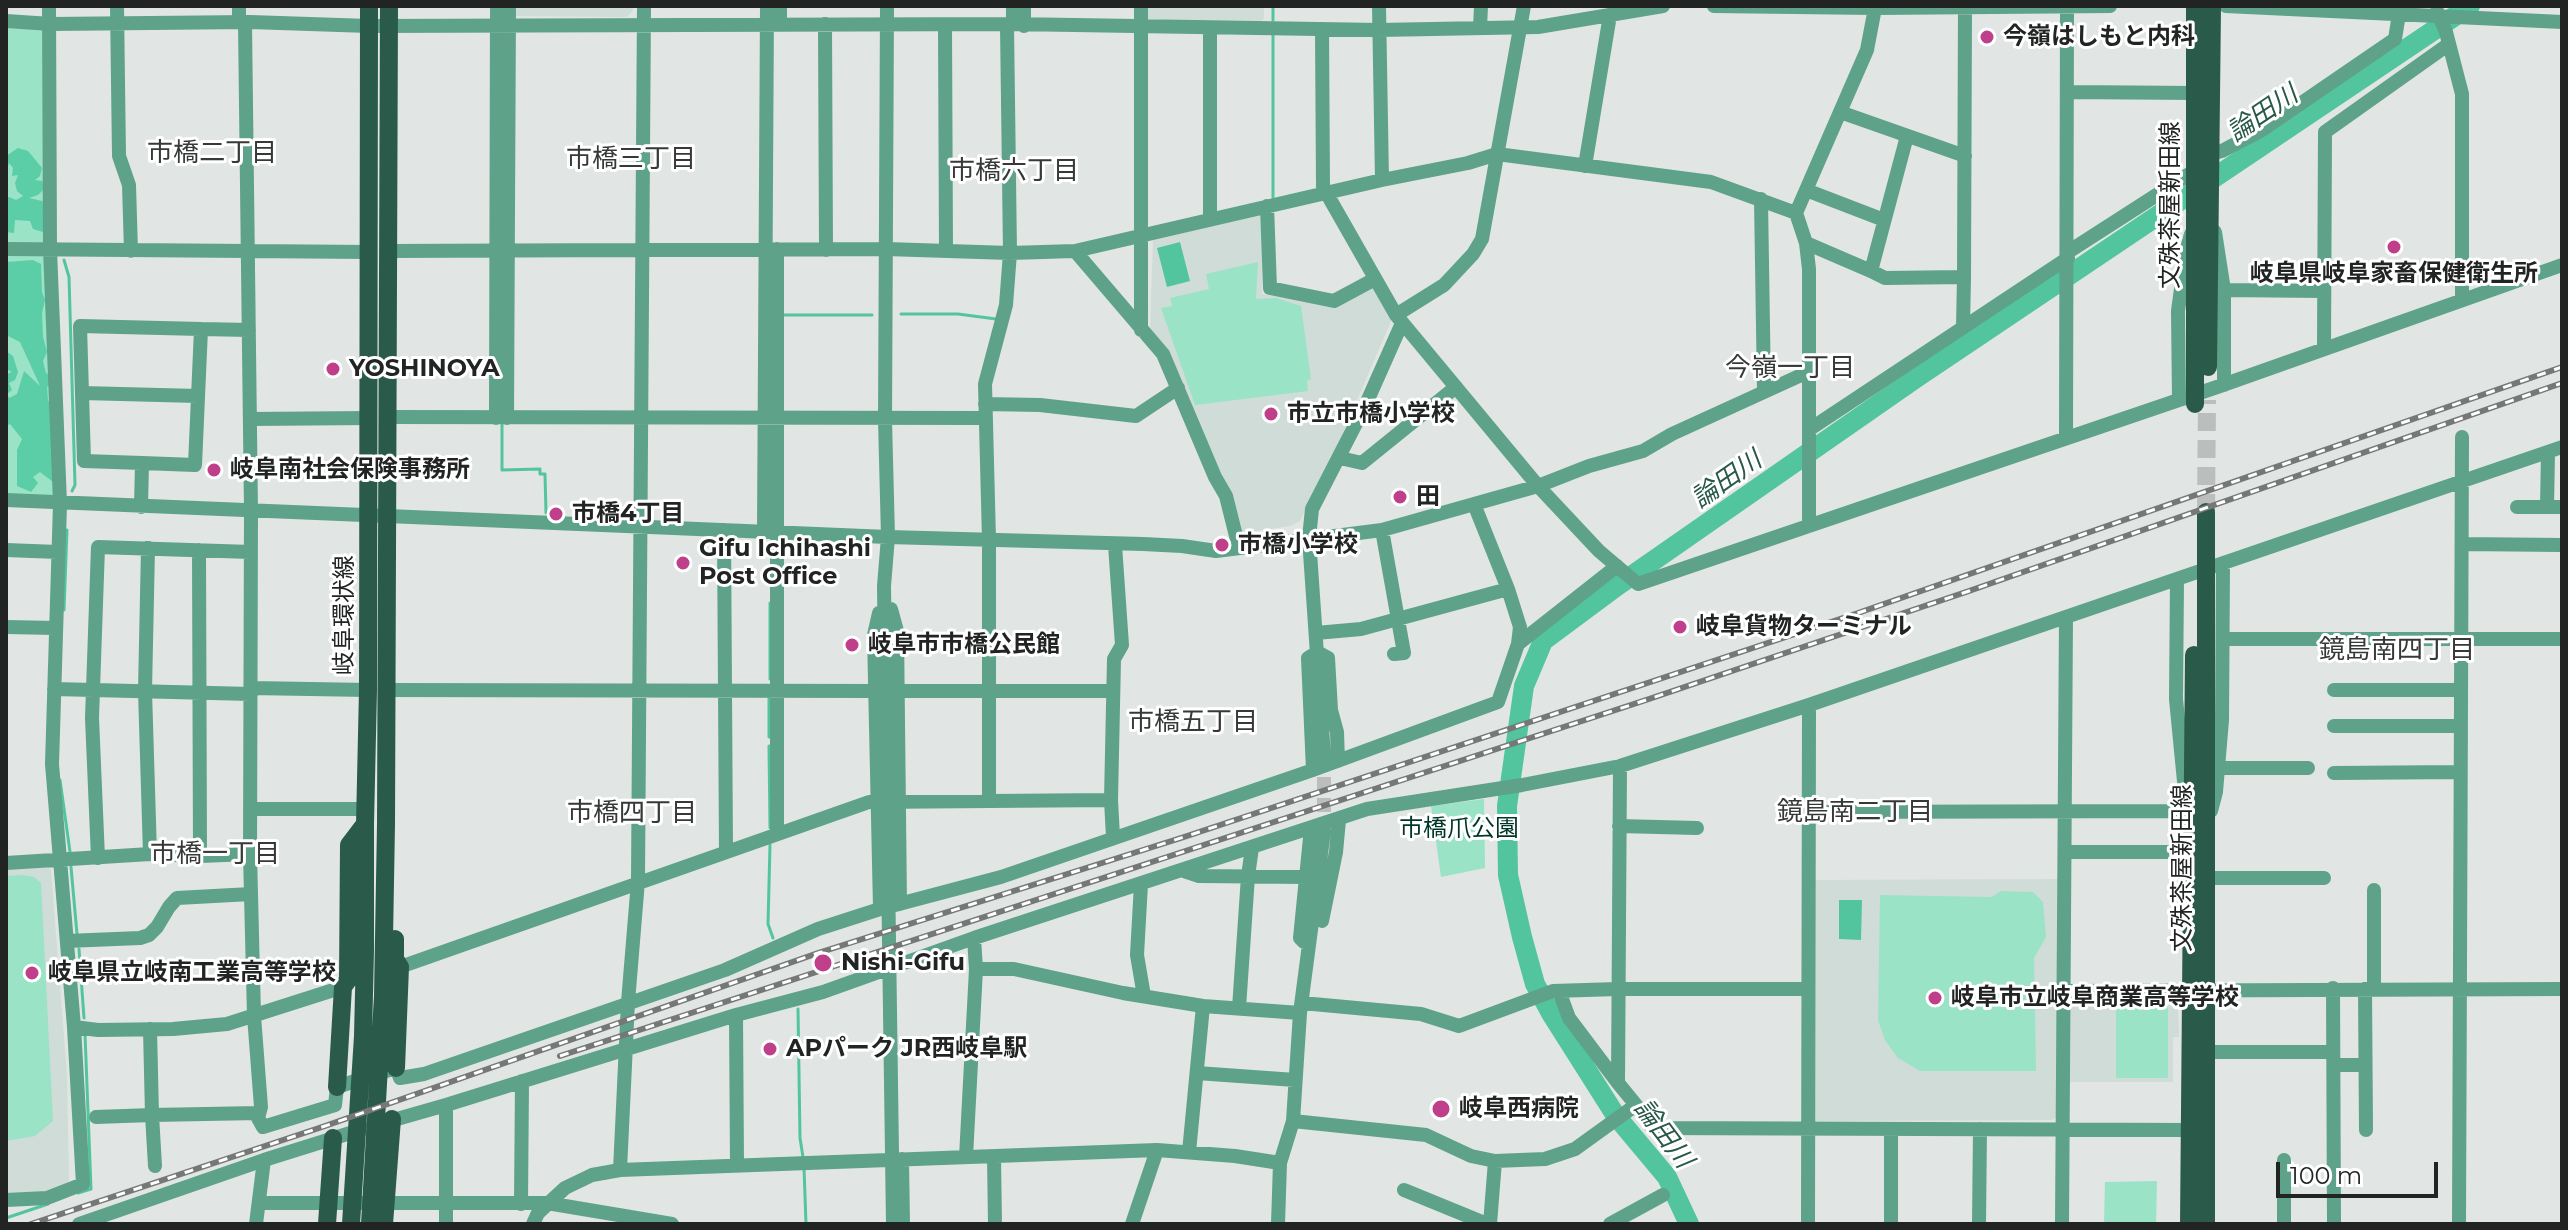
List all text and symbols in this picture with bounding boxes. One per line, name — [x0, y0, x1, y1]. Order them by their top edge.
place label: 今嶺はしもと内科 — [2003, 23, 2195, 51]
marker: 今嶺はしもと内科 — [1978, 28, 1996, 46]
water label: 論田川 — [2222, 79, 2304, 149]
street label: 文殊茶屋新田線 — [2157, 121, 2185, 289]
district label: 市橋二丁目 — [147, 137, 277, 169]
district label: 市橋三丁目 — [566, 143, 696, 175]
district label: 市橋六丁目 — [949, 155, 1079, 187]
marker: 岐阜県岐阜家畜保健衛生所 — [2385, 238, 2403, 256]
place label: 岐阜県岐阜家畜保健衛生所 — [2250, 260, 2538, 288]
district label: 今嶺一丁目 — [1725, 352, 1855, 384]
place label: YOSHINOYA — [349, 355, 500, 383]
marker: YOSHINOYA — [324, 360, 342, 378]
place label: 市立市橋小学校 — [1287, 400, 1455, 428]
marker: 市立市橋小学校 — [1262, 405, 1280, 423]
water label: 論田川 — [1686, 445, 1768, 515]
place label: 岐阜南社会保険事務所 — [230, 456, 470, 484]
marker: 岐阜南社会保険事務所 — [205, 461, 223, 479]
place label: 田 — [1416, 483, 1440, 511]
marker: 田 — [1391, 488, 1409, 506]
place label: 市橋4丁目 — [572, 500, 685, 528]
marker: 市橋4丁目 — [547, 505, 565, 523]
place label: 市橋小学校 — [1238, 531, 1358, 559]
place label: Gifu Ichihashi Post Office — [699, 535, 871, 591]
marker: 市橋小学校 — [1213, 536, 1231, 554]
marker: Gifu Ichihashi Post Office — [674, 554, 692, 572]
street label: 岐阜環状線 — [331, 555, 359, 675]
place label: 岐阜貨物ターミナル — [1696, 613, 1912, 641]
marker: 岐阜貨物ターミナル — [1671, 618, 1689, 636]
place label: 岐阜市市橋公民館 — [868, 631, 1060, 659]
district label: 鏡島南四丁目 — [2319, 634, 2475, 666]
marker: 岐阜市市橋公民館 — [843, 636, 861, 654]
district label: 市橋五丁目 — [1128, 706, 1258, 738]
street label: 文殊茶屋新田線 — [2169, 784, 2197, 952]
district label: 鏡島南二丁目 — [1777, 796, 1933, 828]
district label: 市橋四丁目 — [567, 797, 697, 829]
park label: 市橋爪公園 — [1399, 815, 1519, 843]
district label: 市橋一丁目 — [150, 838, 280, 870]
place label: Nishi-Gifu — [841, 949, 965, 977]
marker: Nishi-Gifu — [812, 952, 834, 974]
place label: 岐阜県立岐南工業高等学校 — [48, 959, 336, 987]
marker: 岐阜県立岐南工業高等学校 — [23, 964, 41, 982]
place label: 岐阜市立岐阜商業高等学校 — [1951, 984, 2239, 1012]
marker: 岐阜市立岐阜商業高等学校 — [1926, 989, 1944, 1007]
place label: APパーク JR西岐阜駅 — [786, 1035, 1027, 1063]
marker: APパーク JR西岐阜駅 — [761, 1040, 779, 1058]
water label: 論田川 — [1627, 1093, 1699, 1175]
place label: 岐阜西病院 — [1459, 1095, 1579, 1123]
marker: 岐阜西病院 — [1430, 1098, 1452, 1120]
scale bar — [2280, 1146, 2442, 1196]
text: 100 m — [2290, 1161, 2362, 1190]

